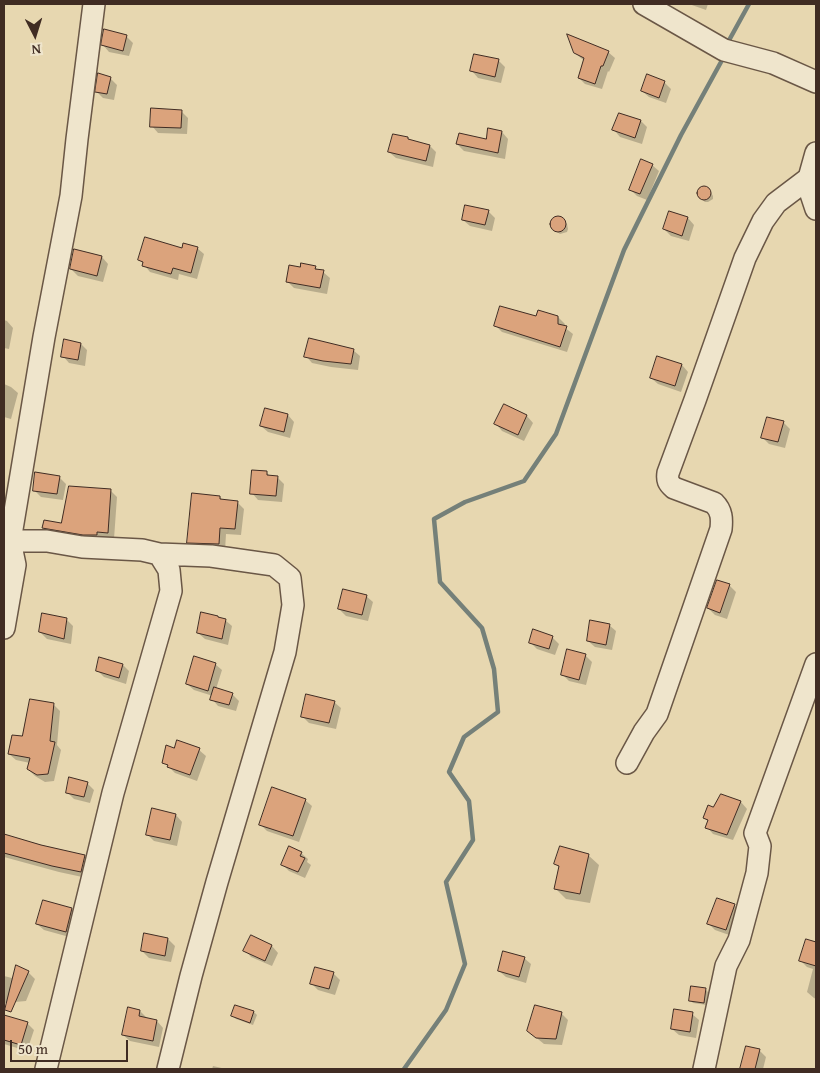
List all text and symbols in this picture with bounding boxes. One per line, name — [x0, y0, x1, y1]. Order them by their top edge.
north arrow — [10, 10, 60, 60]
text: N — [31, 40, 42, 60]
scale bar — [12, 1030, 130, 1062]
text: 50 m — [18, 1038, 48, 1059]

